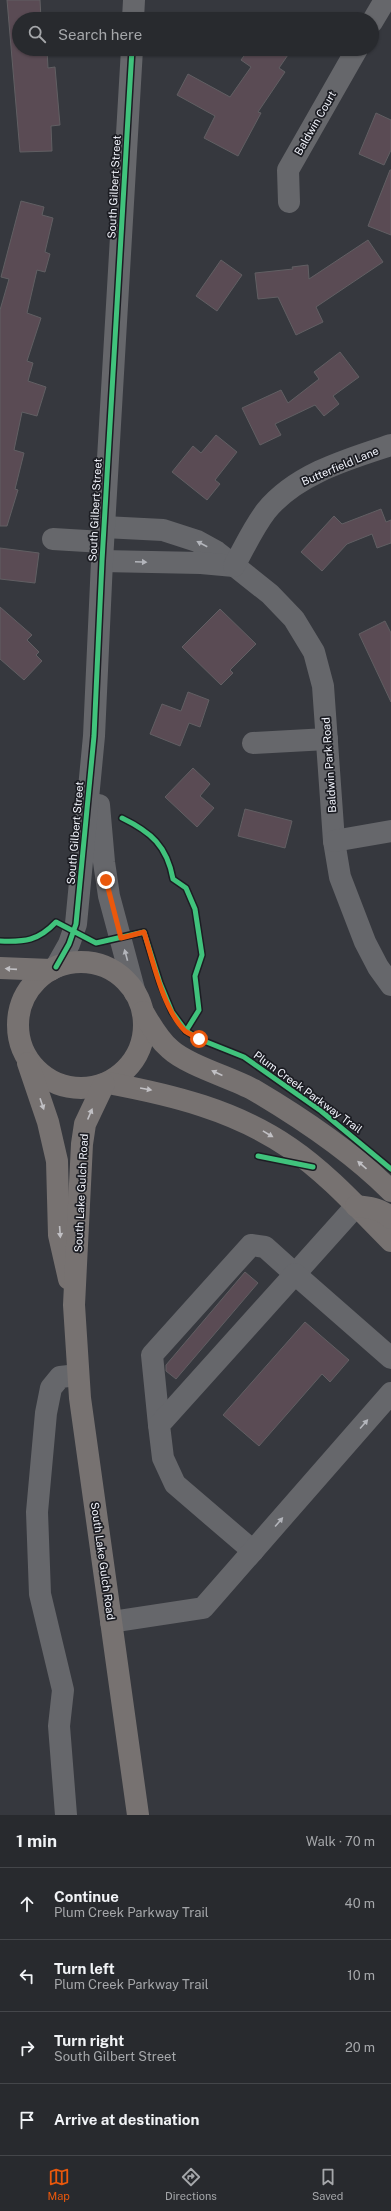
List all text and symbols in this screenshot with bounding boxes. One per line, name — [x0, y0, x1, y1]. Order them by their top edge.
search box — [12, 12, 379, 56]
icon: search — [26, 23, 48, 45]
text: Search here — [58, 26, 142, 43]
street label: Baldwin Court — [292, 89, 338, 157]
street label: South Gilbert Street — [105, 135, 123, 239]
street label: Butterfield Lane — [300, 444, 380, 488]
street label: South Gilbert Street — [86, 458, 104, 562]
one-way arrow — [197, 540, 208, 547]
one-way arrow — [135, 559, 148, 565]
street label: Baldwin Park Road — [320, 717, 338, 813]
street label: South Gilbert Street — [65, 781, 85, 885]
route end — [97, 871, 115, 889]
one-way arrow — [122, 949, 128, 961]
one-way arrow — [5, 966, 17, 972]
route start — [190, 1030, 208, 1048]
street label: Plum Creek Parkway Trail — [252, 1049, 364, 1135]
one-way arrow — [211, 1070, 222, 1076]
one-way arrow — [140, 1087, 153, 1093]
one-way arrow — [39, 1099, 45, 1111]
one-way arrow — [87, 1108, 93, 1119]
one-way arrow — [262, 1131, 274, 1138]
street label: South Lake Gulch Road — [72, 1133, 90, 1253]
one-way arrow — [357, 1161, 367, 1170]
one-way arrow — [56, 1226, 63, 1238]
one-way arrow — [359, 1419, 368, 1429]
street label: South Lake Gulch Road — [89, 1501, 117, 1621]
one-way arrow — [274, 1517, 283, 1527]
text: 1 min — [16, 1831, 57, 1851]
text: Walk · 70 m — [306, 1834, 375, 1849]
text: Continue — [54, 1888, 119, 1905]
icon: ahead — [16, 1893, 38, 1915]
text: 40 m — [344, 1896, 375, 1911]
text: Plum Creek Parkway Trail — [54, 1905, 209, 1920]
text: Turn left — [54, 1960, 115, 1977]
icon: left — [16, 1965, 38, 1987]
text: 10 m — [347, 1968, 375, 1983]
text: Plum Creek Parkway Trail — [54, 1977, 209, 1992]
text: Turn right — [54, 2032, 124, 2049]
icon: right — [16, 2037, 38, 2059]
text: 20 m — [345, 2040, 375, 2055]
text: South Gilbert Street — [54, 2049, 176, 2064]
icon: arrive — [16, 2109, 38, 2131]
text: Arrive at destination — [54, 2111, 199, 2128]
tab: Map — [48, 2166, 70, 2202]
tab: Directions — [165, 2166, 217, 2202]
tab: Saved — [312, 2166, 343, 2202]

